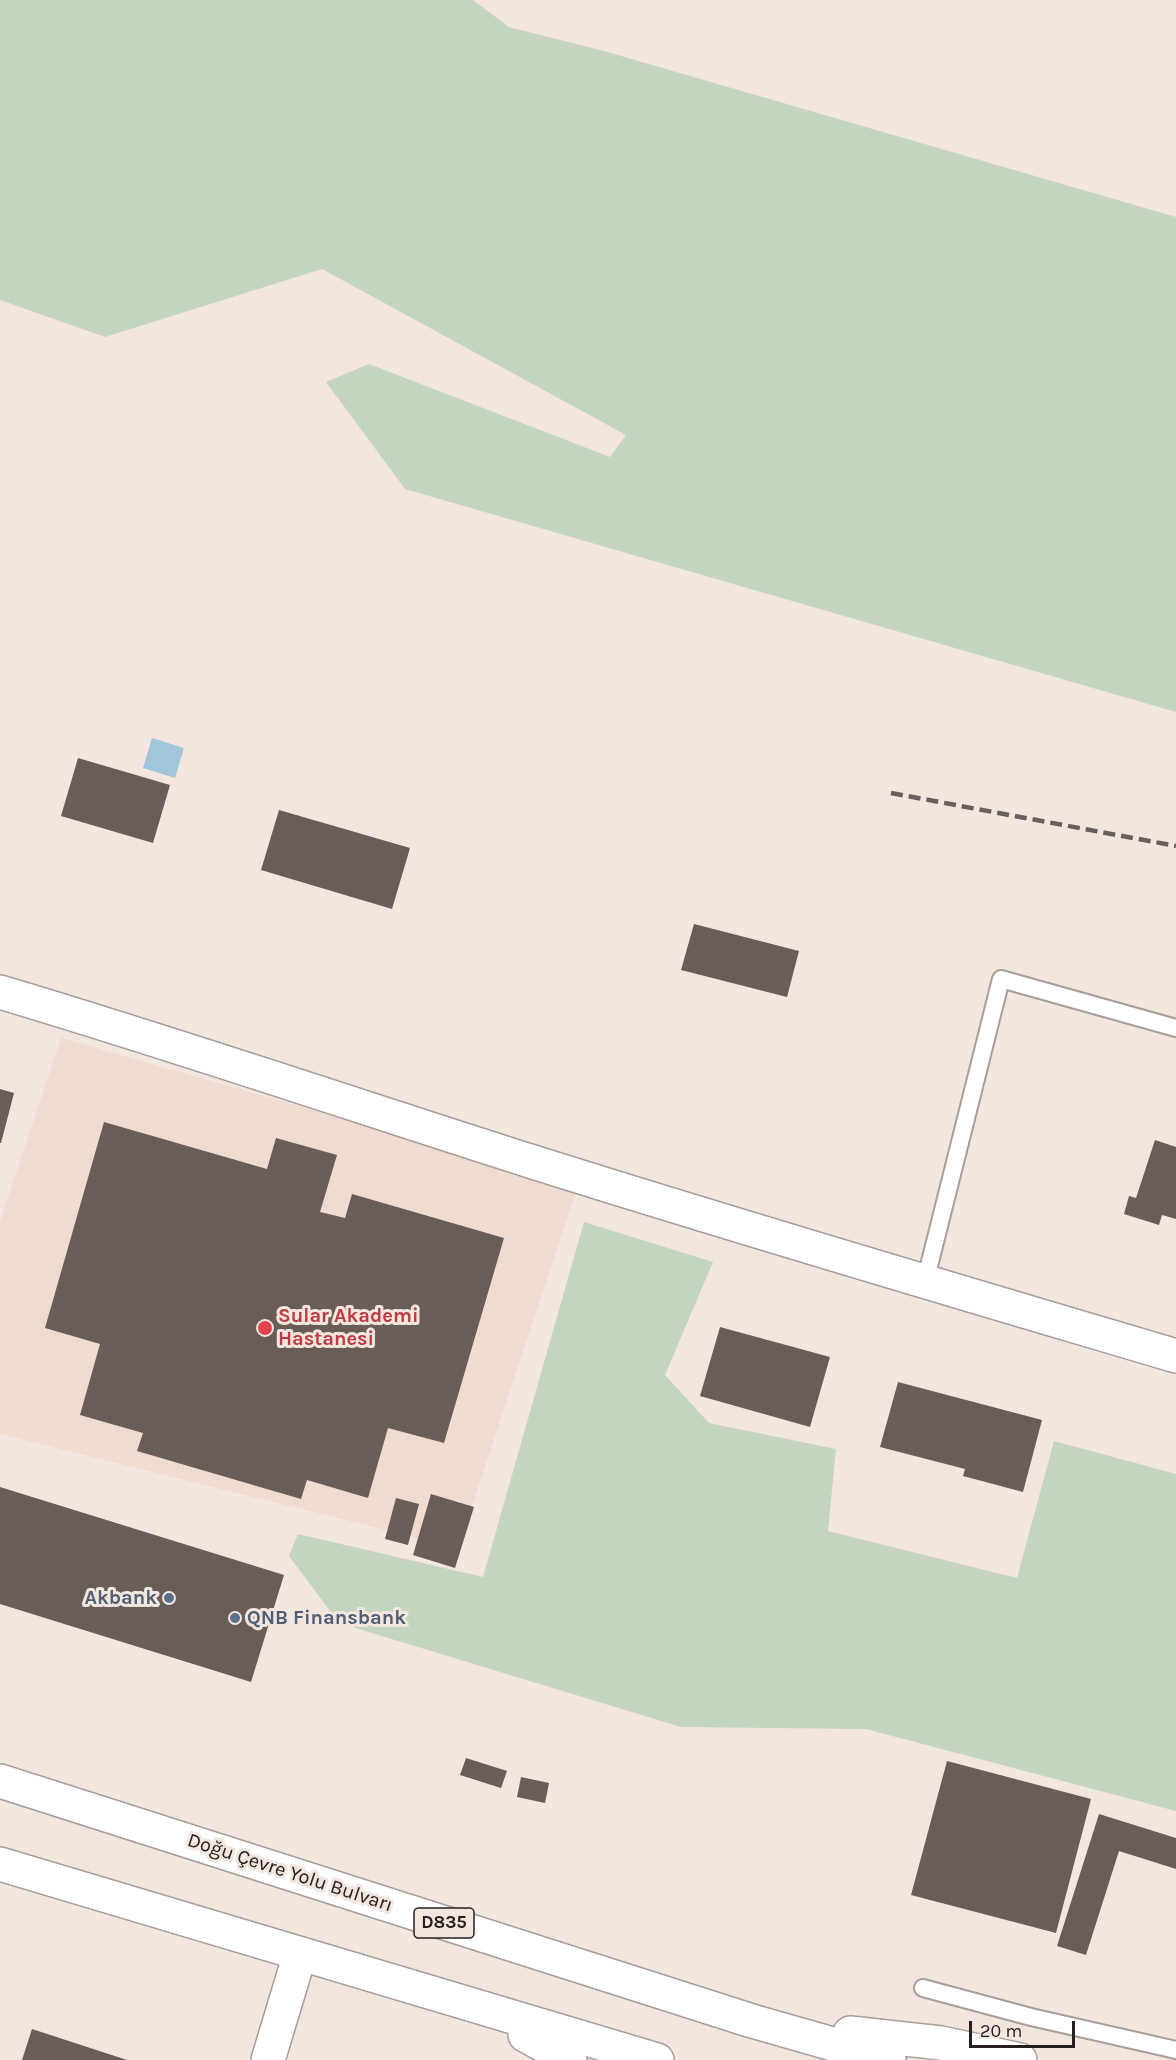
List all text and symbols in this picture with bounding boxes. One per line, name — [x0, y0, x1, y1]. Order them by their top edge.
place label: Sular Akademi Hastanesi — [278, 1304, 418, 1351]
marker: Sular Akademi Hastanesi — [256, 1319, 274, 1337]
place label: Akbank — [84, 1586, 157, 1610]
marker: Akbank — [162, 1591, 176, 1605]
place label: QNB Finansbank — [247, 1606, 406, 1630]
marker: QNB Finansbank — [228, 1611, 242, 1625]
street label: Doğu Çevre Yolu Bulvarı — [184, 1828, 396, 1918]
road number: D835 — [414, 1908, 474, 1938]
scale bar — [972, 2009, 1078, 2047]
text: 20 m — [980, 2020, 1022, 2042]

